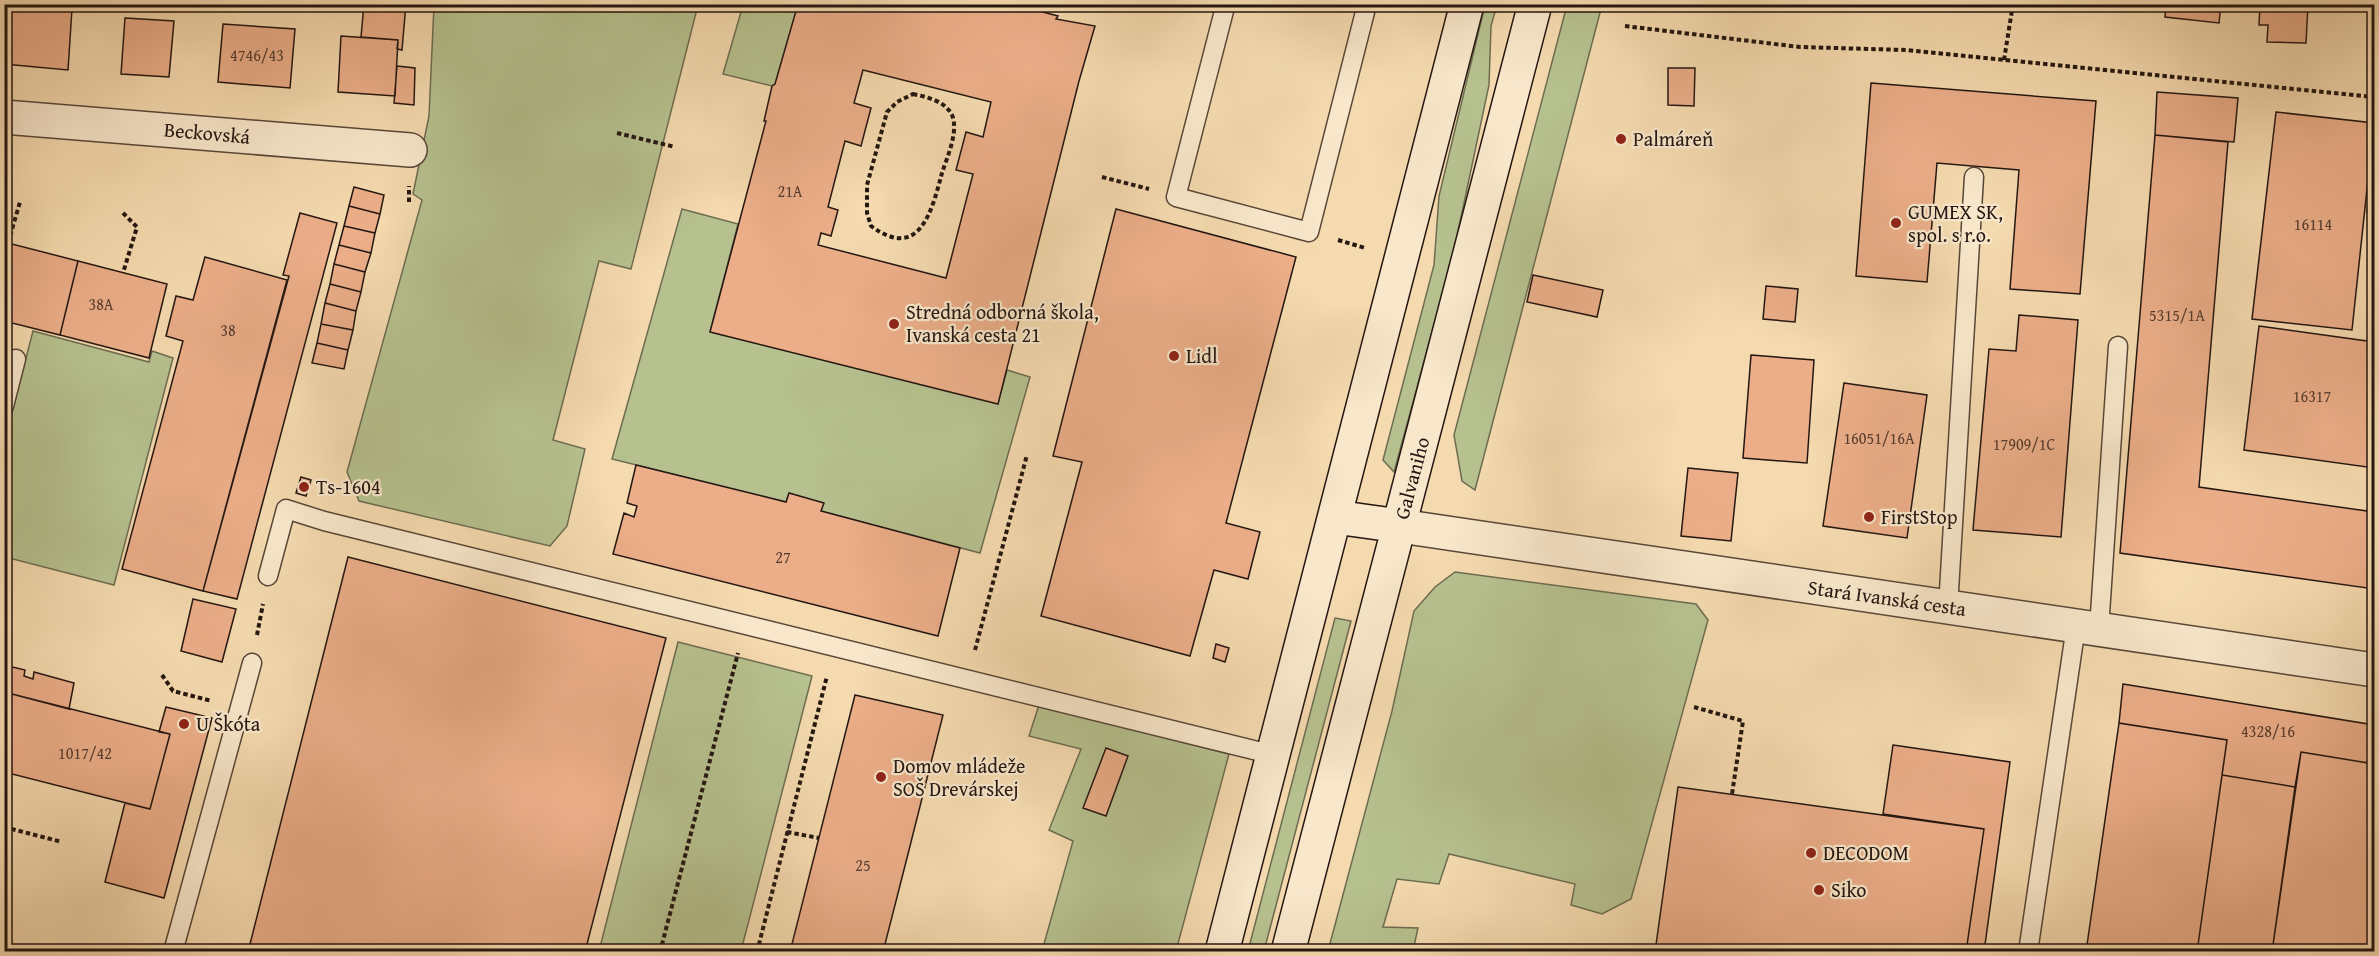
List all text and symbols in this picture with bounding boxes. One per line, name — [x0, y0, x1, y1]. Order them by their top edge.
house number: 4746/43 — [230, 43, 284, 67]
street label: Beckovská — [163, 114, 252, 151]
place label: Palmáreň — [1633, 124, 1713, 153]
marker: Palmáreň — [1614, 132, 1628, 146]
house number: 21A — [777, 179, 803, 203]
place label: GUMEX SK, spol. s r.o. — [1908, 197, 2003, 249]
house number: 16114 — [2294, 212, 2333, 236]
marker: GUMEX SK, spol. s r.o. — [1889, 216, 1903, 230]
house number: 38A — [88, 292, 114, 316]
place label: Stredná odborná škola, Ivanská cesta 21 — [906, 297, 1099, 349]
house number: 5315/1A — [2149, 303, 2205, 327]
marker: Stredná odborná škola, Ivanská cesta 21 — [887, 317, 901, 331]
house number: 38 — [220, 318, 236, 342]
place label: Lidl — [1186, 341, 1218, 370]
marker: Lidl — [1167, 349, 1181, 363]
house number: 16317 — [2293, 384, 2332, 408]
house number: 16051/16A — [1843, 426, 1915, 450]
house number: 17909/1C — [1993, 432, 2056, 456]
street label: Galvaniho — [1387, 433, 1436, 522]
place label: Ts-1604 — [316, 472, 381, 501]
marker: Ts-1604 — [297, 480, 311, 494]
place label: FirstStop — [1881, 502, 1958, 531]
marker: FirstStop — [1862, 510, 1876, 524]
house number: 27 — [775, 545, 791, 569]
street label: Stará Ivanská cesta — [1806, 572, 1969, 623]
place label: U Škóta — [196, 709, 261, 738]
marker: U Škóta — [177, 717, 191, 731]
house number: 4328/16 — [2241, 719, 2295, 743]
house number: 1017/42 — [58, 741, 112, 765]
place label: Domov mládeže SOŠ Drevárskej — [893, 751, 1025, 803]
marker: Domov mládeže SOŠ Drevárskej — [874, 770, 888, 784]
place label: DECODOM — [1823, 838, 1909, 867]
marker: DECODOM — [1804, 846, 1818, 860]
house number: 25 — [855, 853, 871, 877]
place label: Siko — [1831, 875, 1866, 904]
marker: Siko — [1812, 883, 1826, 897]

